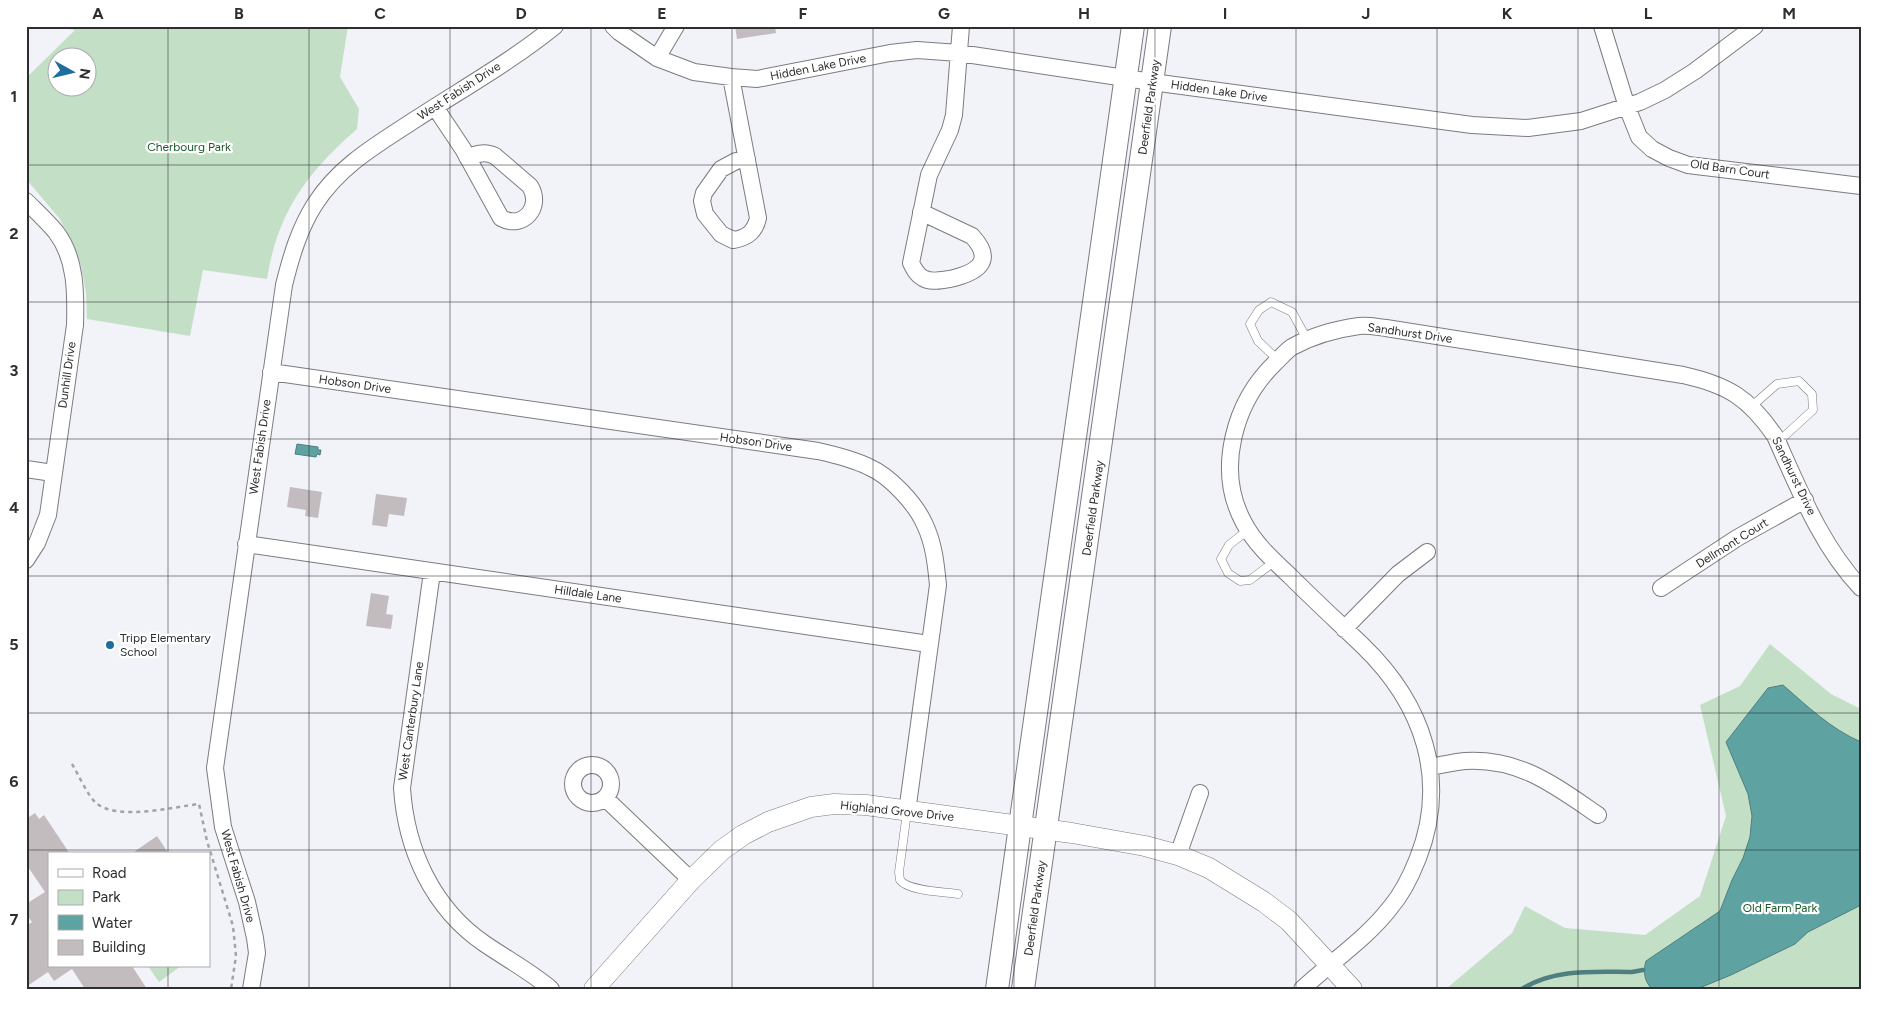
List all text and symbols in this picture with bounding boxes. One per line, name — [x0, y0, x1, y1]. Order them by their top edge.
text: A — [92, 4, 104, 23]
text: B — [234, 4, 244, 23]
text: C — [374, 4, 386, 23]
text: D — [515, 4, 527, 23]
text: E — [657, 4, 667, 23]
text: F — [799, 4, 808, 23]
text: G — [938, 4, 950, 23]
text: H — [1078, 4, 1090, 23]
text: I — [1223, 4, 1227, 23]
text: J — [1362, 4, 1370, 23]
text: K — [1502, 4, 1513, 23]
text: L — [1644, 4, 1653, 23]
text: M — [1782, 4, 1796, 23]
north arrow — [48, 48, 98, 98]
street label: Hidden Lake Drive — [769, 51, 868, 83]
street label: Deerfield Parkway — [1135, 58, 1163, 156]
street label: West Fabish Drive — [415, 59, 503, 123]
text: N — [75, 67, 94, 80]
street label: Hidden Lake Drive — [1170, 77, 1269, 105]
text: 1 — [11, 87, 17, 106]
park label: Cherbourg Park — [147, 140, 231, 154]
street label: Old Barn Court — [1689, 156, 1771, 182]
text: 2 — [9, 224, 19, 243]
street label: Sandhurst Drive — [1367, 320, 1454, 346]
street label: Dunhill Drive — [55, 340, 79, 409]
text: 3 — [10, 361, 19, 380]
street label: Hobson Drive — [318, 372, 393, 396]
street label: West Fabish Drive — [246, 398, 274, 496]
street label: Hobson Drive — [719, 430, 794, 454]
street label: Sandhurst Drive — [1769, 435, 1819, 518]
street label: Deerfield Parkway — [1079, 459, 1107, 557]
text: 4 — [9, 498, 19, 517]
street label: Dellmont Court — [1693, 515, 1771, 571]
street label: Hilldale Lane — [553, 582, 623, 606]
place label: Tripp Elementary School — [120, 631, 211, 659]
text: 5 — [9, 635, 19, 654]
marker: Tripp Elementary School — [104, 639, 116, 651]
street label: West Canterbury Lane — [396, 660, 426, 781]
text: 6 — [9, 772, 19, 791]
street label: Highland Grove Drive — [839, 798, 955, 824]
street label: West Fabish Drive — [218, 828, 258, 925]
legend — [48, 852, 210, 968]
street label: Deerfield Parkway — [1021, 859, 1049, 957]
text: Road — [92, 864, 127, 882]
text: Park — [92, 888, 121, 906]
park label: Old Farm Park — [1743, 901, 1817, 915]
text: 7 — [10, 910, 19, 929]
text: Water — [92, 914, 132, 932]
text: Building — [92, 938, 146, 956]

